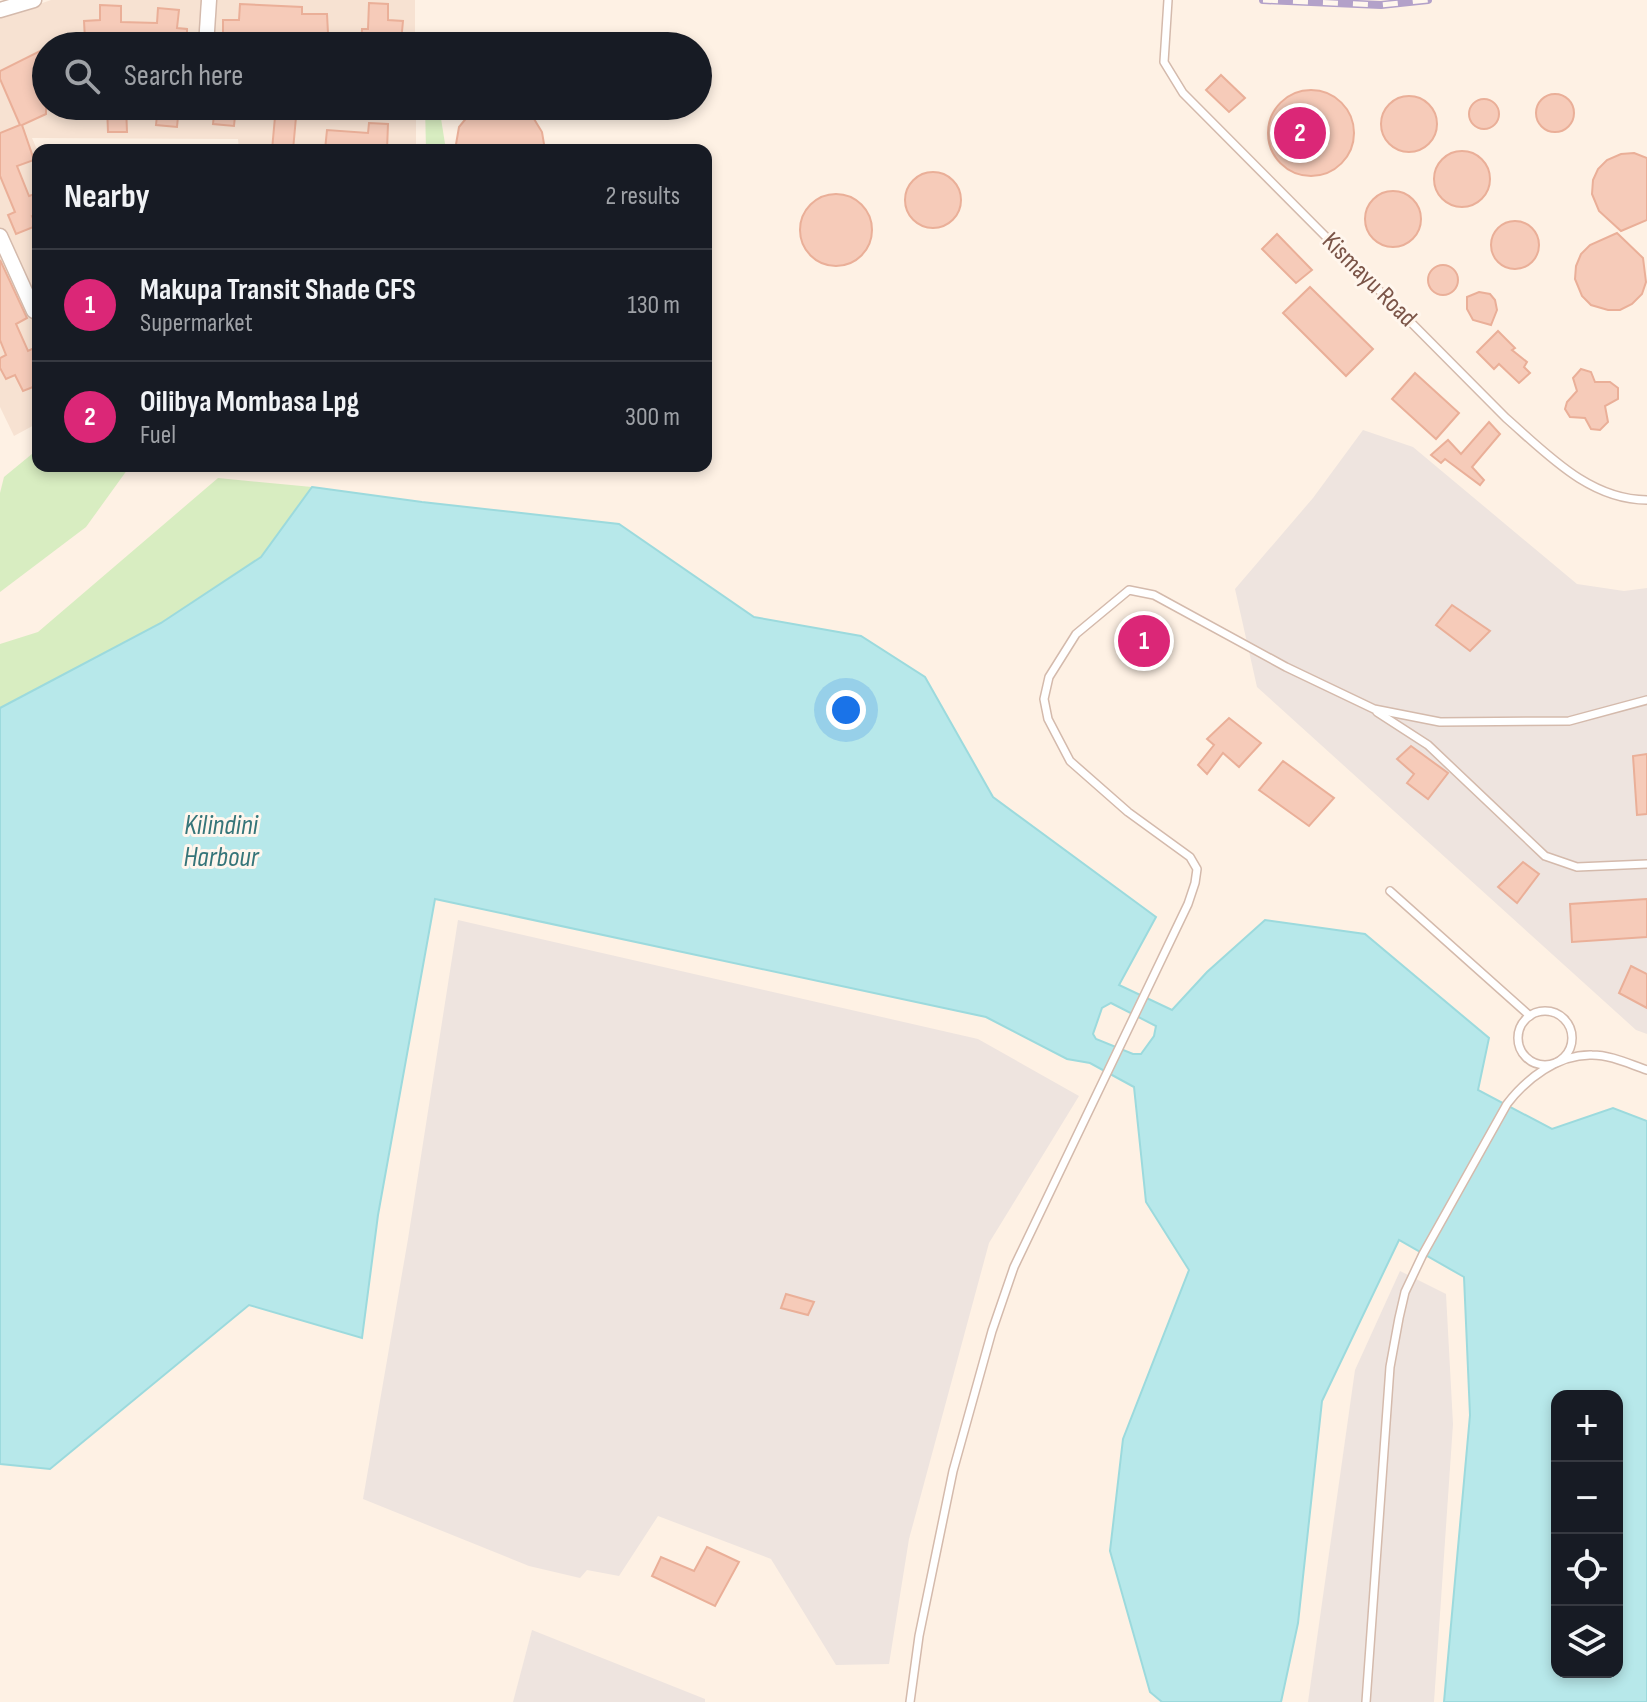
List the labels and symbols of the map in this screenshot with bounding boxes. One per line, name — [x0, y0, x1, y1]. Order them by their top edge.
pin: 2 — [1274, 103, 1326, 163]
street label: Kismayu Road — [1315, 226, 1423, 334]
pin: 1 — [1118, 611, 1170, 671]
your location — [826, 690, 866, 730]
water label: Kilindini Harbour — [183, 809, 260, 874]

